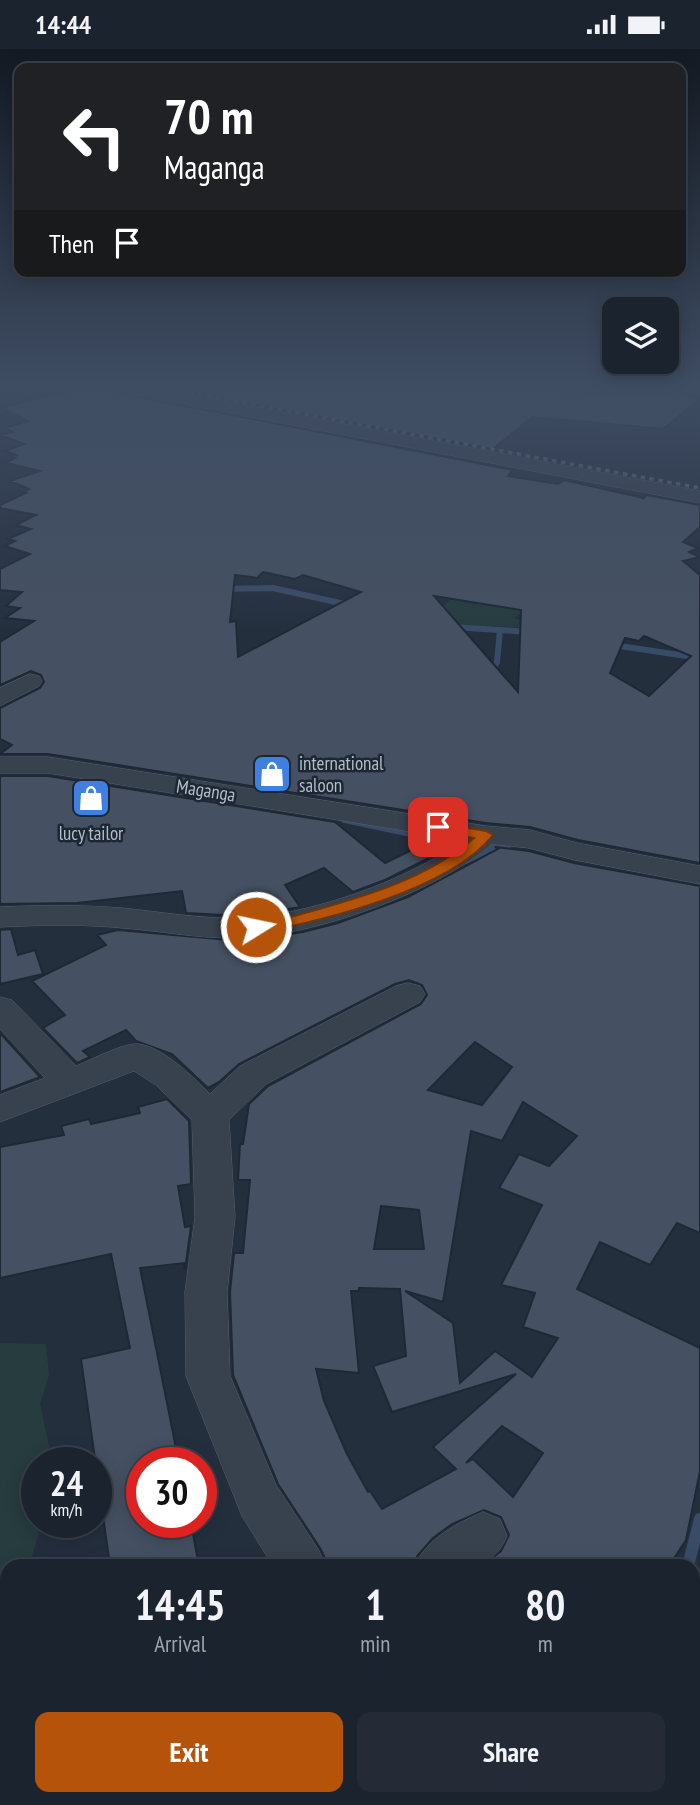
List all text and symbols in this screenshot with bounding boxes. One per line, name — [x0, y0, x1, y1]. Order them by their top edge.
text: 14:44 — [35, 8, 91, 41]
text: 70 m — [164, 84, 253, 148]
icon: left — [49, 91, 140, 182]
text: Maganga — [164, 146, 264, 188]
icon: arrive — [108, 224, 146, 262]
text: Then — [49, 227, 94, 260]
map controls — [602, 297, 679, 374]
button: layers — [602, 297, 679, 374]
place label: international saloon — [299, 751, 384, 797]
shop icon: international saloon — [251, 753, 293, 795]
street label: Maganga — [175, 773, 237, 807]
shop icon: lucy tailor — [70, 777, 112, 819]
pin — [408, 797, 468, 857]
icon: arrive — [419, 808, 457, 846]
place label: lucy tailor — [59, 821, 124, 845]
position arrow — [219, 890, 293, 964]
speed limit sign: 30 — [126, 1447, 217, 1538]
text: 24 — [50, 1460, 83, 1506]
text: km/h — [51, 1498, 82, 1521]
text: 14:45 — [135, 1577, 226, 1632]
text: 1 — [365, 1577, 385, 1632]
text: 80 — [525, 1577, 565, 1632]
text: Arrival — [154, 1629, 206, 1658]
text: min — [360, 1629, 390, 1658]
text: m — [538, 1629, 553, 1658]
button: Exit — [35, 1712, 343, 1792]
button: Share — [357, 1712, 665, 1792]

